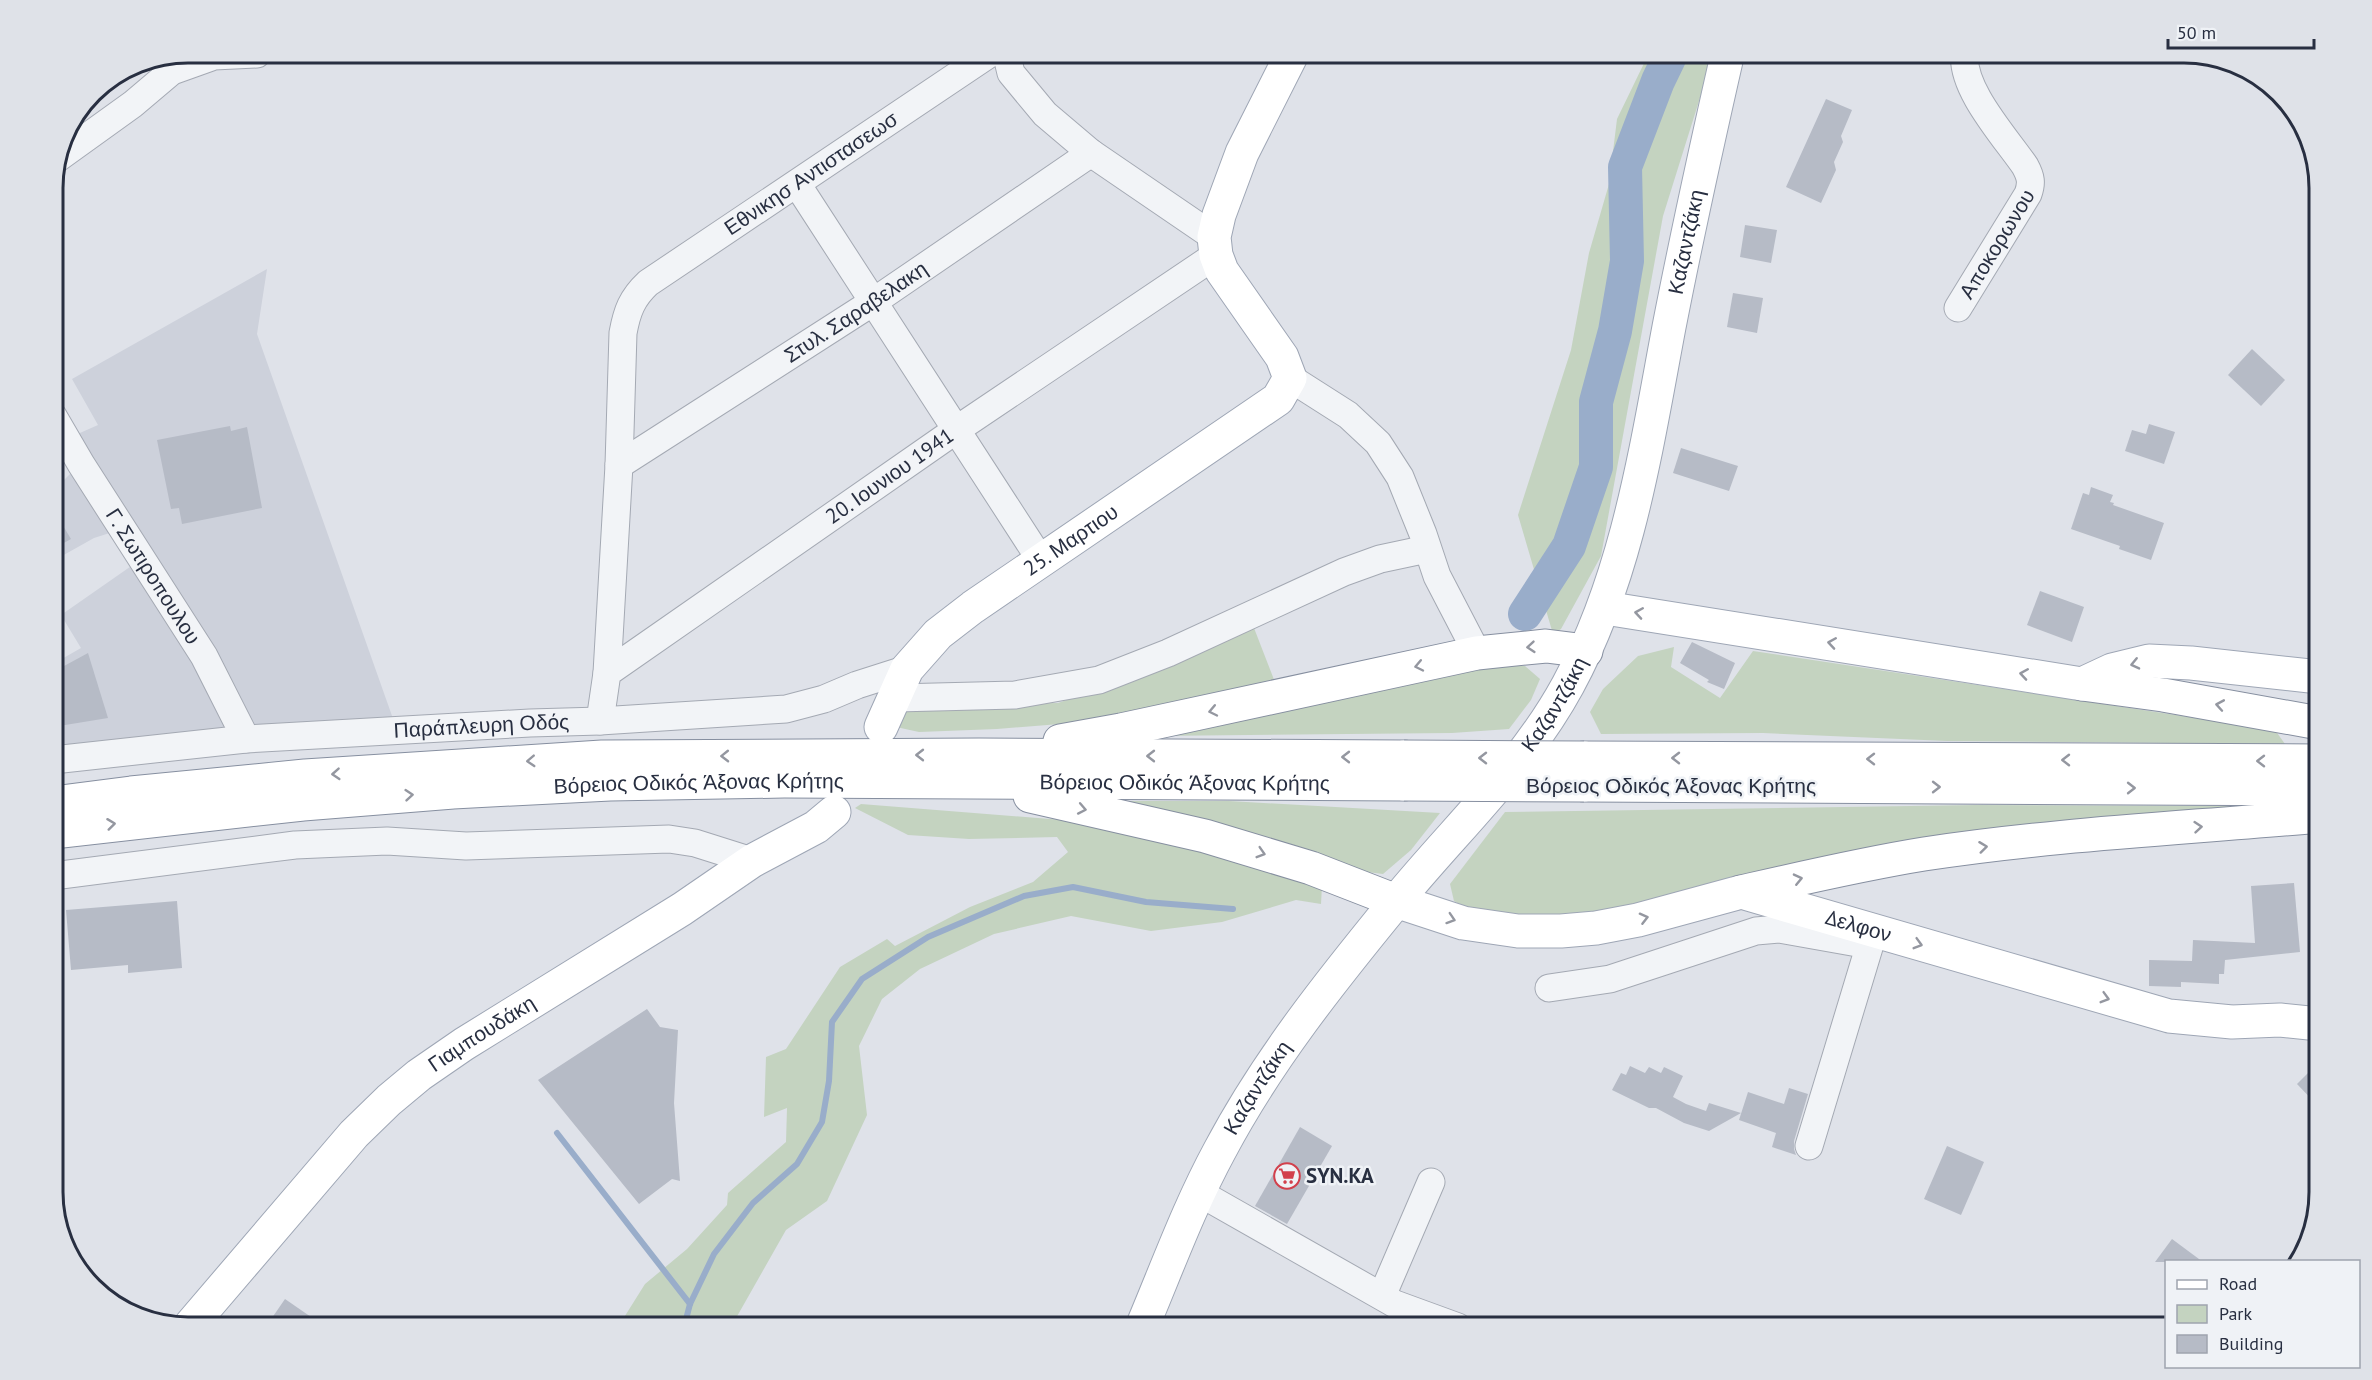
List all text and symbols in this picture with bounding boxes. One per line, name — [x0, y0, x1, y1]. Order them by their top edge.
scale bar — [2168, 12, 2314, 50]
text: 50 m — [2177, 21, 2216, 44]
street label: Εθνικησ Αντιστασεωσ — [719, 105, 903, 241]
street label: Αποκορωνου — [1953, 184, 2041, 304]
street label: Καζαντζάκη — [1662, 187, 1710, 297]
street label: Στυλ. Σαραβελακη — [779, 255, 932, 368]
street label: 20. Ιουνιου 1941 — [820, 422, 959, 530]
street label: 25. Μαρτιου — [1018, 498, 1123, 582]
street label: Γ. Σωτιροπουλου — [100, 503, 207, 649]
one-way arrow — [1635, 607, 1645, 620]
one-way arrow — [1827, 637, 1837, 649]
one-way arrow — [1527, 640, 1536, 653]
street label: Καζαντζάκη — [1515, 652, 1593, 757]
one-way arrow — [2130, 657, 2140, 670]
one-way arrow — [1415, 659, 1425, 672]
one-way arrow — [2020, 668, 2030, 681]
one-way arrow — [2216, 700, 2225, 712]
one-way arrow — [1208, 704, 1218, 717]
street label: Παράπλευρη Οδός — [393, 708, 570, 744]
one-way arrow — [916, 749, 925, 761]
one-way arrow — [721, 750, 730, 762]
one-way arrow — [1146, 750, 1155, 762]
one-way arrow — [1341, 751, 1350, 763]
one-way arrow — [1479, 752, 1488, 764]
one-way arrow — [1671, 752, 1680, 764]
one-way arrow — [1866, 753, 1875, 765]
one-way arrow — [526, 754, 535, 767]
one-way arrow — [2061, 754, 2070, 766]
one-way arrow — [2256, 755, 2265, 767]
one-way arrow — [331, 767, 340, 780]
street label: Βόρειος Οδικός Άξονας Κρήτης — [553, 767, 844, 800]
street label: Βόρειος Οδικός Άξονας Κρήτης — [1040, 768, 1330, 797]
street label: Βόρειος Οδικός Άξονας Κρήτης — [1526, 772, 1816, 799]
one-way arrow — [1932, 781, 1941, 793]
one-way arrow — [2127, 782, 2136, 794]
one-way arrow — [405, 789, 414, 802]
one-way arrow — [1077, 802, 1087, 815]
one-way arrow — [106, 818, 115, 831]
one-way arrow — [2193, 821, 2202, 834]
one-way arrow — [1978, 842, 1987, 854]
one-way arrow — [1255, 846, 1266, 858]
one-way arrow — [1793, 873, 1803, 886]
street label: Δελφον — [1823, 903, 1895, 948]
one-way arrow — [1445, 912, 1456, 924]
one-way arrow — [1639, 912, 1649, 925]
one-way arrow — [1912, 937, 1923, 949]
street label: Γιαμπουδάκη — [423, 989, 540, 1078]
one-way arrow — [2100, 991, 2110, 1003]
street label: Καζαντζάκη — [1217, 1035, 1297, 1140]
supermarket icon: SYN.KA — [1272, 1161, 1302, 1191]
place label: SYN.KA — [1306, 1162, 1374, 1189]
legend — [2165, 1260, 2360, 1368]
text: Road — [2219, 1272, 2257, 1295]
text: Park — [2219, 1302, 2252, 1325]
text: Building — [2219, 1332, 2283, 1355]

